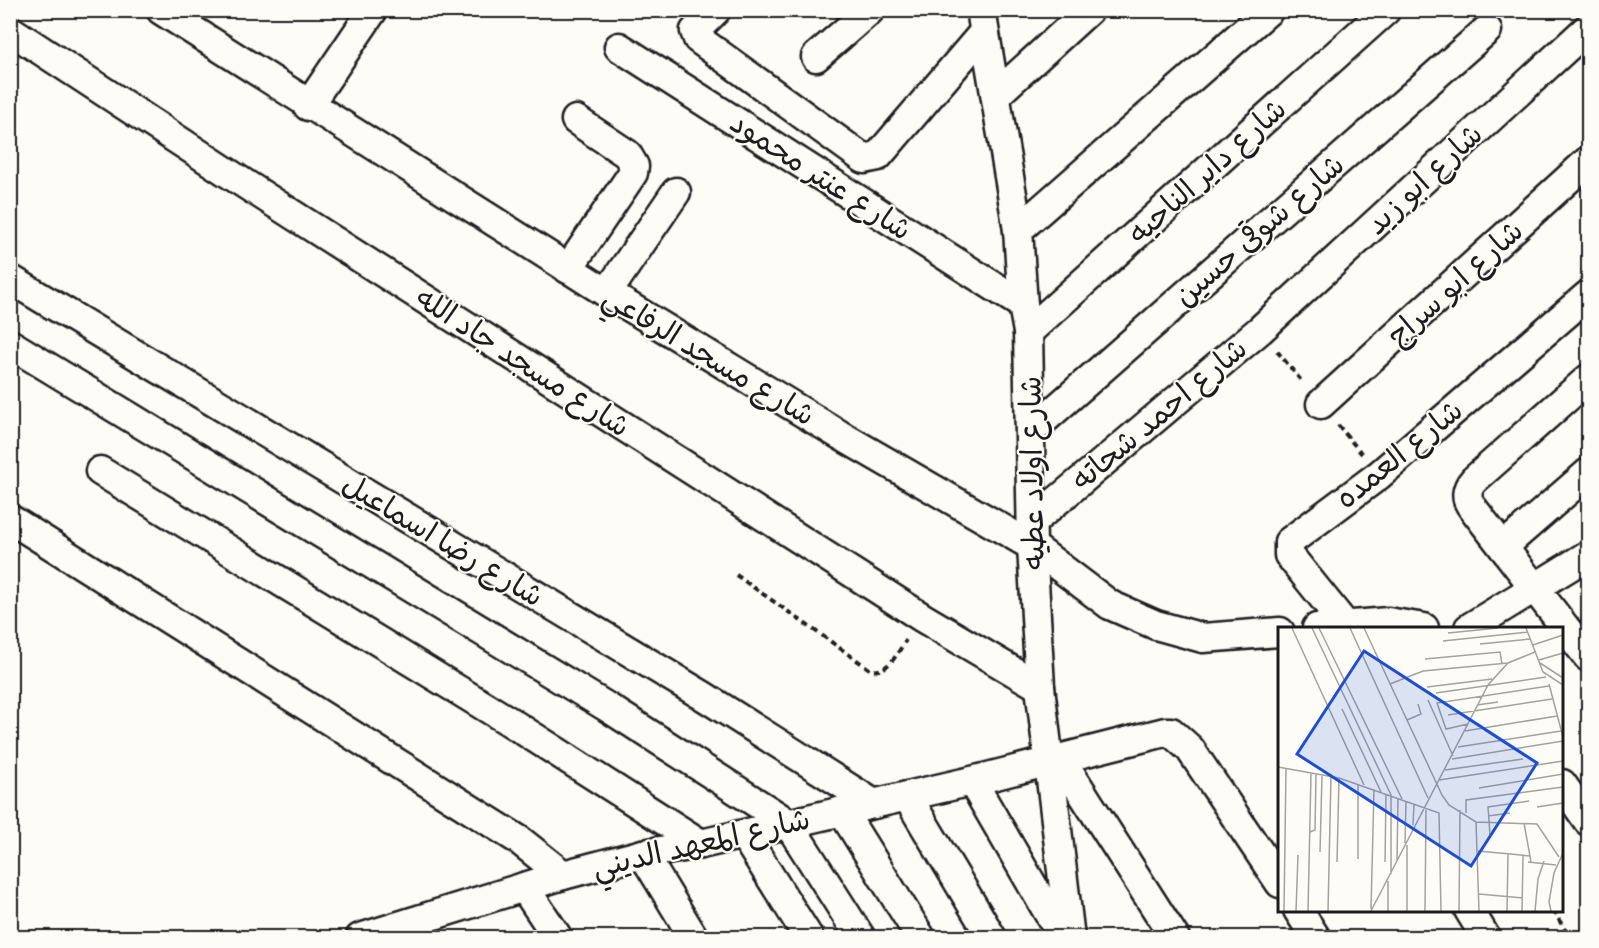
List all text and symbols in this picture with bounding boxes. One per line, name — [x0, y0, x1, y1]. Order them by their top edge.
street label: شارع داير الناحيه — [1120, 90, 1296, 254]
street label: شارع عنتر محمود — [722, 103, 919, 250]
street label: شارع ابو زيد — [1357, 115, 1492, 244]
street label: شارع شوقى حسين — [1166, 146, 1353, 316]
street label: شارع ابو سراج — [1379, 212, 1532, 356]
street label: شارع مسجد الرفاعي — [592, 278, 822, 440]
street label: شارع مسجد جاد الله — [408, 279, 637, 447]
street label: شارع احمد شحاته — [1063, 329, 1256, 500]
street label: شارع اولاد عطيه — [1011, 376, 1055, 570]
street label: شارع العمده — [1328, 391, 1472, 519]
street label: شارع رضا اسماعيل — [334, 465, 551, 617]
inset map — [1278, 627, 1563, 912]
street label: شارع المعهد الديني — [588, 799, 815, 893]

